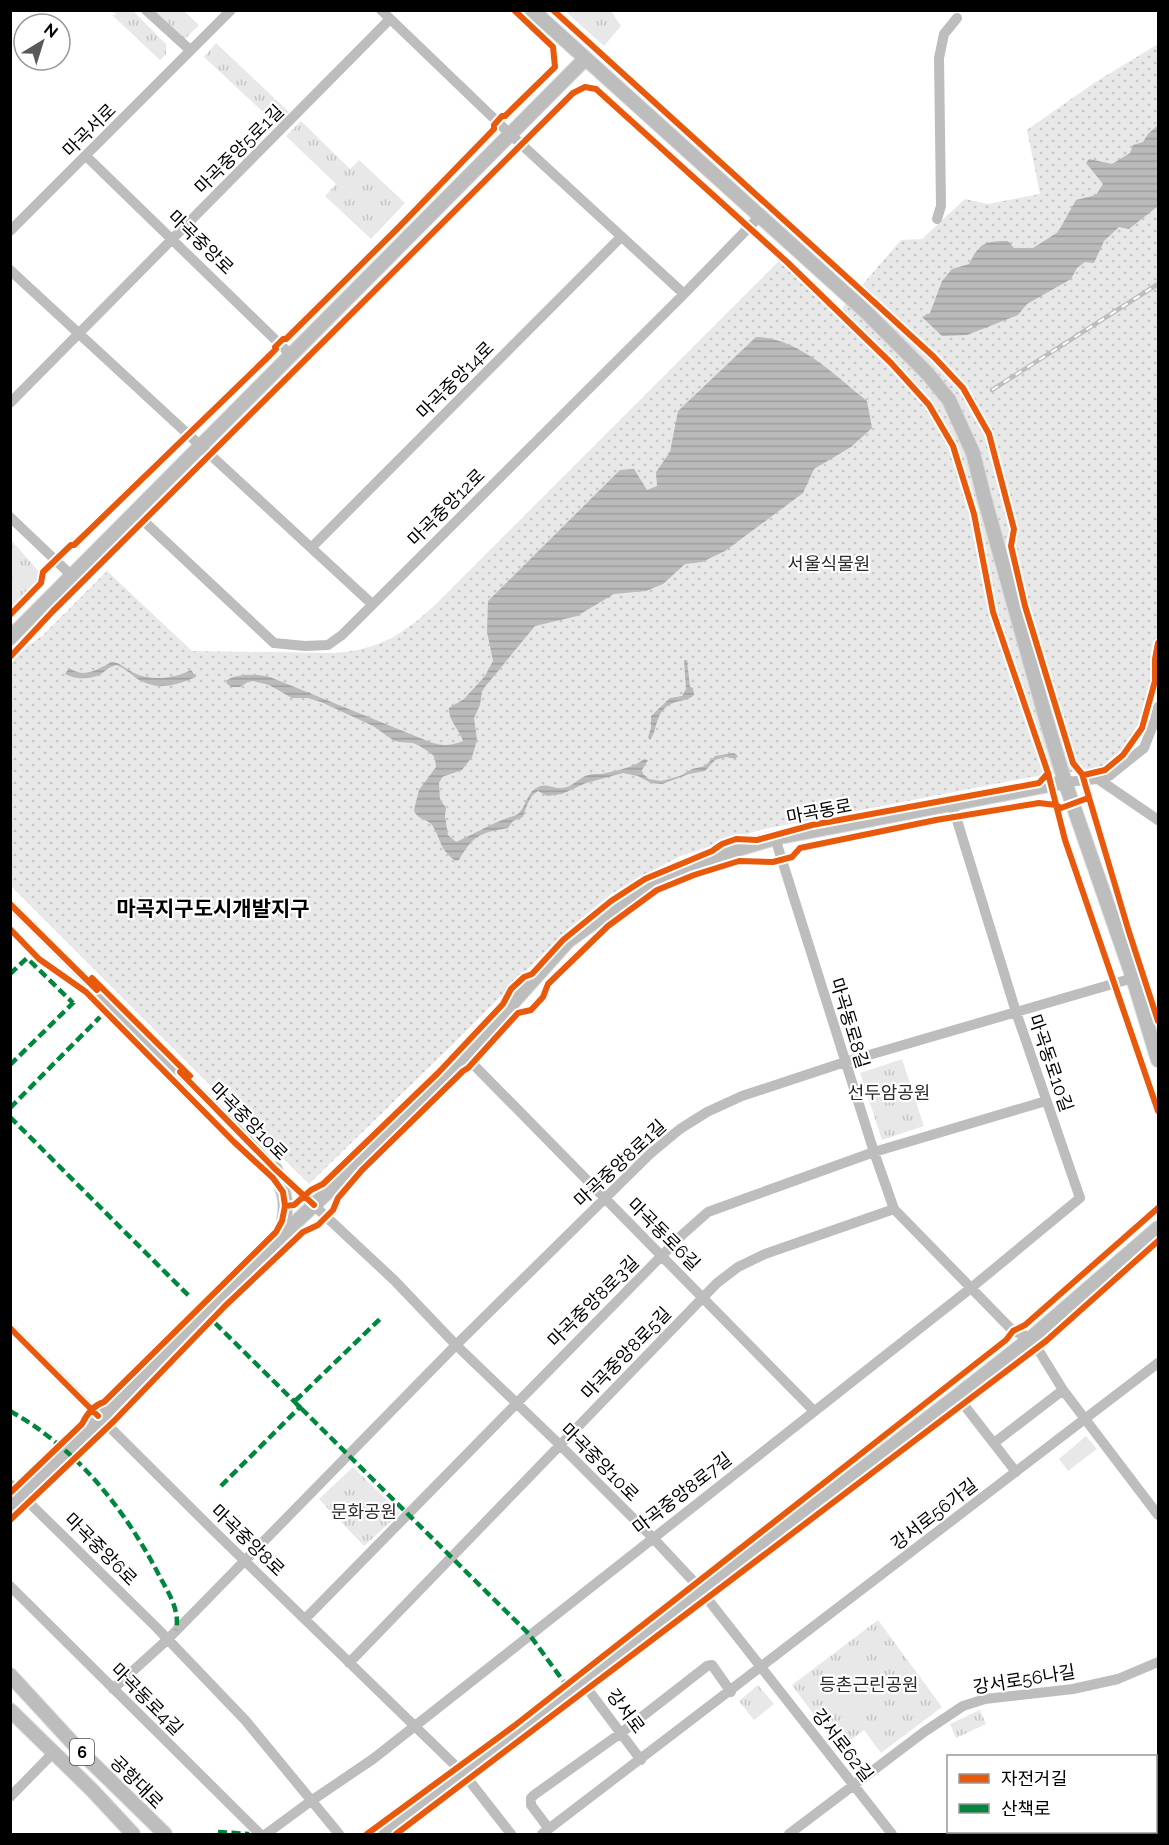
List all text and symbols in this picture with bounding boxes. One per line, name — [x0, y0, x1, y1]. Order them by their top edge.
north arrow — [12, 12, 72, 72]
text: N — [40, 19, 62, 42]
street label: 마곡서로 — [58, 99, 120, 161]
street label: 마곡중앙5로1길 — [190, 100, 288, 198]
street label: 마곡중앙로 — [164, 206, 238, 278]
street label: 마곡중앙14로 — [412, 337, 498, 423]
street label: 마곡중앙12로 — [403, 464, 489, 550]
park label: 서울식물원 — [788, 553, 870, 574]
street label: 마곡동로 — [784, 794, 854, 828]
district label: 마곡지구도시개발지구 — [116, 896, 310, 921]
street label: 마곡동로8길 — [826, 975, 874, 1071]
street label: 마곡동로10길 — [1025, 1012, 1077, 1114]
street label: 마곡중앙10로 — [206, 1078, 292, 1164]
park label: 선두암공원 — [848, 1082, 930, 1103]
street label: 마곡중앙8로1길 — [570, 1115, 670, 1211]
street label: 마곡동로6길 — [623, 1193, 705, 1275]
street label: 마곡중앙8로3길 — [543, 1251, 643, 1351]
street label: 마곡중앙8로5길 — [577, 1303, 675, 1403]
street label: 마곡중앙10로 — [557, 1419, 643, 1505]
street label: 마곡중앙8로7길 — [628, 1448, 736, 1538]
street label: 강서로56가길 — [887, 1474, 981, 1554]
street label: 마곡중앙8로 — [207, 1500, 289, 1580]
park label: 문화공원 — [331, 1501, 397, 1522]
street label: 마곡중앙6로 — [60, 1508, 142, 1590]
street label: 마곡동로4길 — [107, 1659, 187, 1739]
street label: 강서로56나길 — [971, 1661, 1077, 1697]
park label: 등촌근린공원 — [819, 1674, 919, 1695]
street label: 강서로 — [603, 1685, 649, 1737]
street label: 강서로62길 — [808, 1704, 878, 1786]
road number: 6 — [70, 1739, 94, 1765]
street label: 공항대로 — [106, 1751, 168, 1813]
legend — [947, 1755, 1157, 1833]
text: 자전거길 — [1001, 1768, 1067, 1789]
text: 산책로 — [1001, 1798, 1051, 1819]

